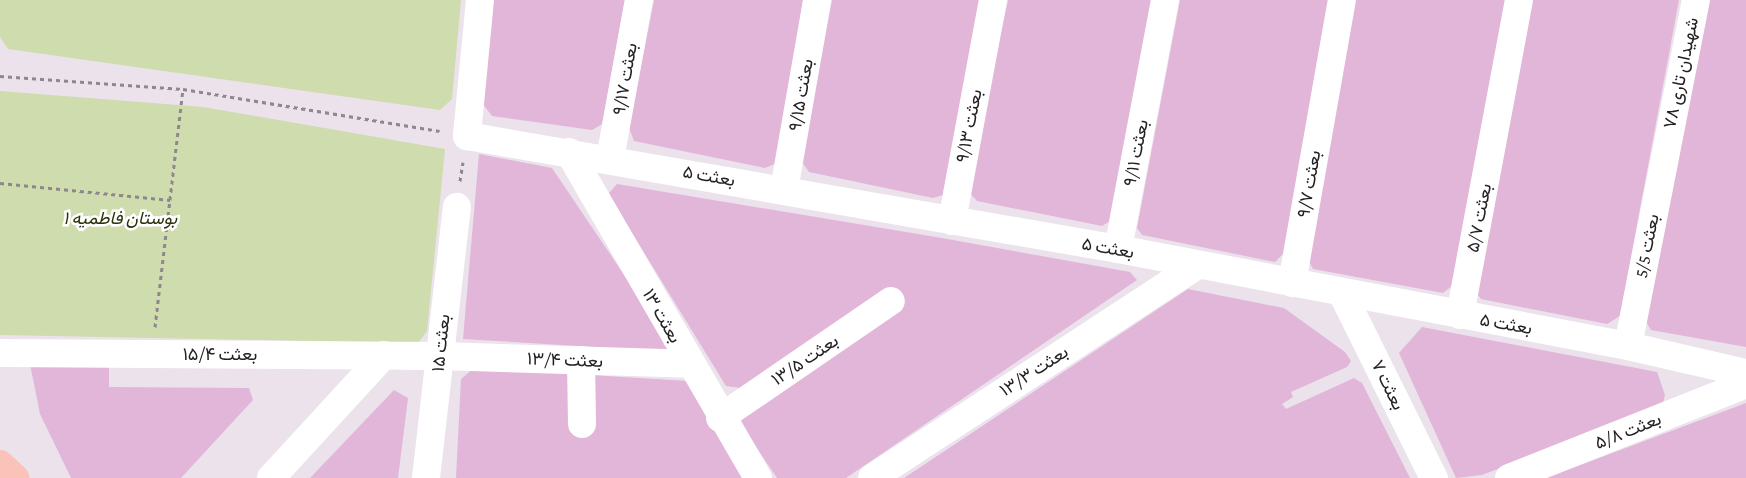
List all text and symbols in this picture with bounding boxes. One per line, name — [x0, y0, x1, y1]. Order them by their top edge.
street label: شهیدان تاری ۷۸ — [1659, 15, 1703, 131]
street label: بعثت ۹/۱۷ — [608, 41, 642, 117]
street label: بعثت ۹/۱۵ — [784, 57, 818, 133]
street label: بعثت ۹/۱۳ — [951, 87, 987, 165]
street label: بعثت ۹/۱۱ — [1119, 118, 1153, 188]
street label: بعثت ۹/۷ — [1292, 149, 1326, 219]
street label: بعثت ۵ — [681, 161, 737, 191]
street label: بعثت ۵/۷ — [1462, 182, 1496, 254]
park label: بوستان فاطمیه ۱ — [63, 207, 177, 229]
street label: بعثت 5/5 — [1630, 212, 1664, 280]
street label: بعثت ۵ — [1080, 233, 1136, 263]
street label: بعثت ۱۳ — [638, 285, 686, 347]
street label: بعثت ۵ — [1478, 309, 1534, 339]
street label: بعثت ۱۵ — [427, 313, 455, 373]
street label: بعثت ۱۳/۵ — [767, 330, 843, 390]
street label: بعثت ۱۳/۳ — [996, 341, 1072, 401]
street label: بعثت ۱۵/۴ — [183, 343, 257, 365]
street label: بعثت ۱۳/۴ — [527, 348, 603, 372]
street label: بعثت ۷ — [1367, 357, 1409, 413]
street label: بعثت ۵/۸ — [1592, 408, 1664, 454]

